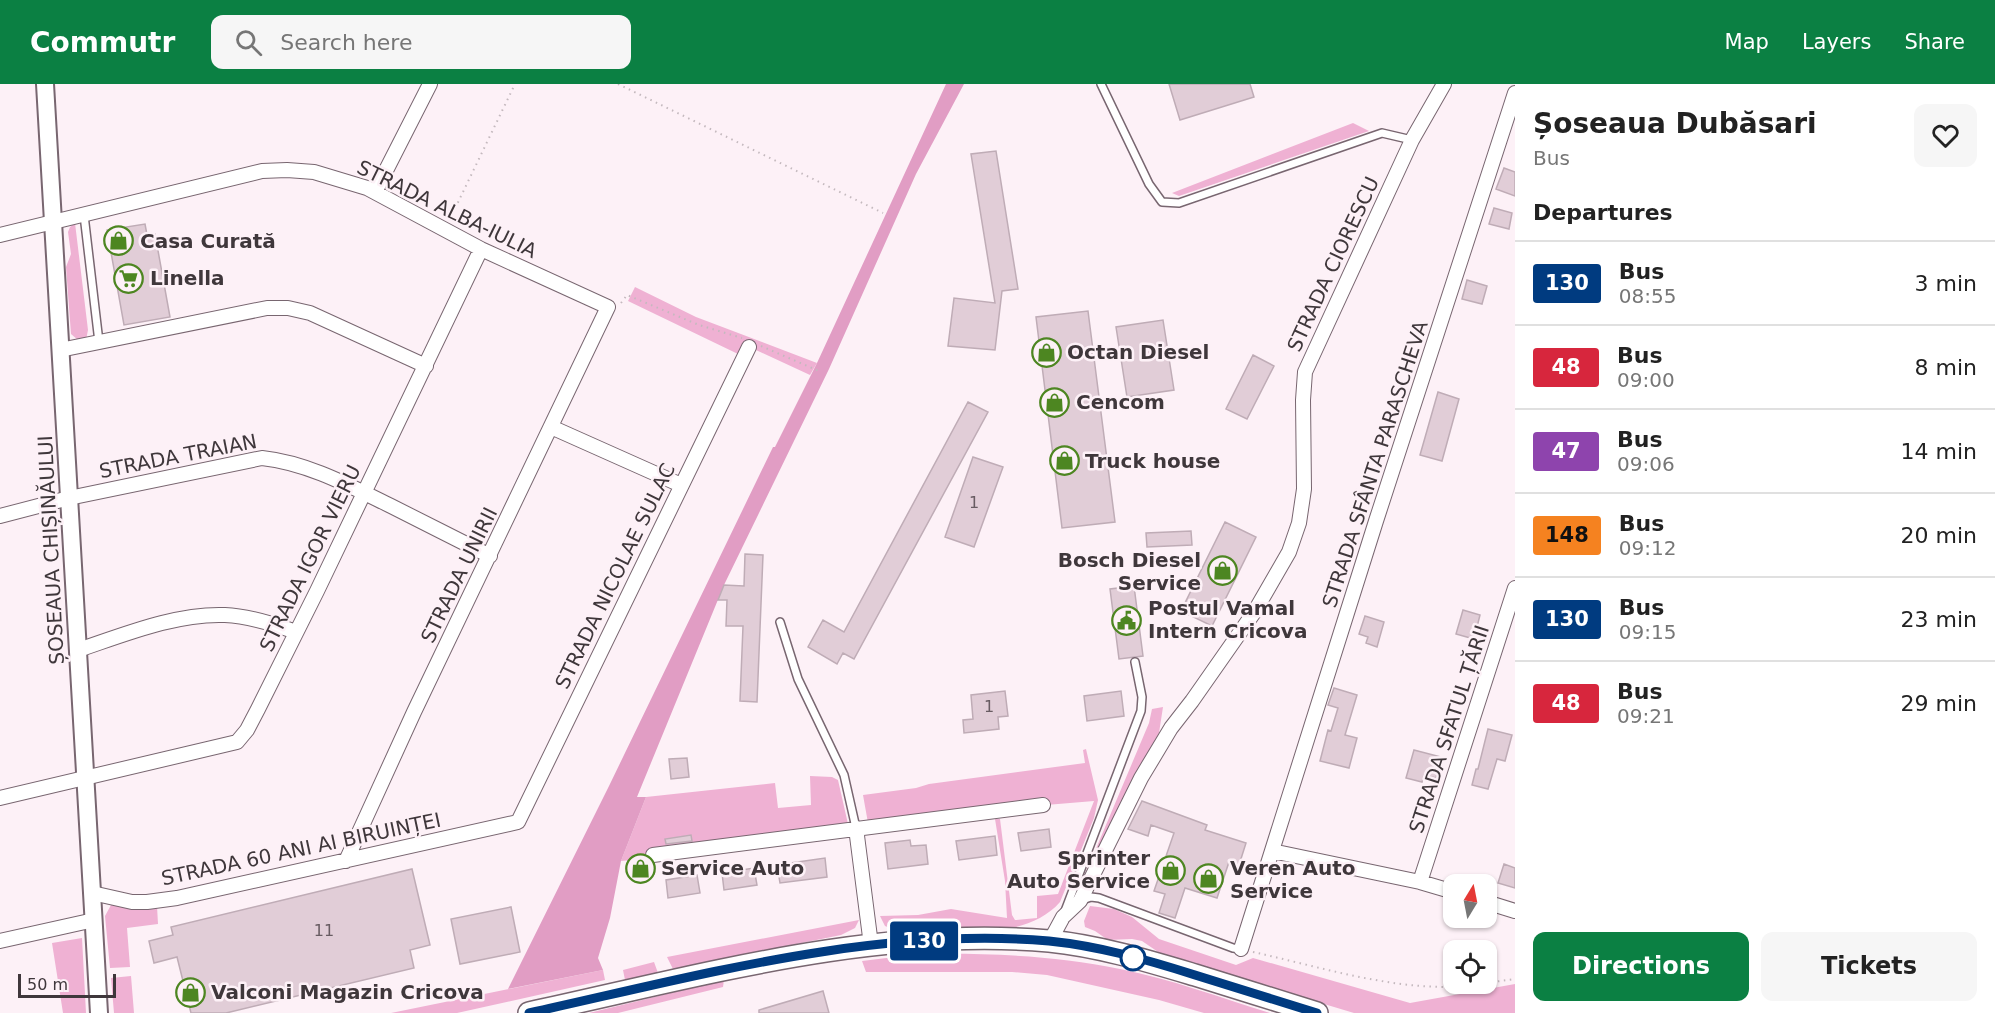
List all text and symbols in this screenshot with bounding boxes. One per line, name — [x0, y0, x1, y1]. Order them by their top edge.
search box — [211, 15, 631, 69]
text: Commutr — [30, 26, 175, 59]
icon: search — [232, 26, 265, 59]
text: Search here — [280, 30, 412, 55]
text: Map — [1725, 30, 1769, 54]
text: Layers — [1802, 30, 1871, 54]
text: Share — [1904, 30, 1965, 54]
button: heart — [1914, 104, 1977, 167]
text: Șoseaua Dubăsari — [1533, 107, 1817, 140]
text: Bus — [1533, 146, 1570, 170]
street label: STRADA ALBA-IULIA — [353, 155, 541, 263]
street label: STRADA CIORESCU — [1282, 173, 1384, 355]
text: Departures — [1533, 200, 1673, 225]
shop icon: Casa Curată — [103, 225, 135, 257]
place label: Casa Curată — [140, 229, 276, 253]
text: Bus — [1619, 259, 1664, 284]
supermarket icon: Linella — [113, 262, 145, 294]
place label: Linella — [150, 266, 225, 290]
text: 130 — [1545, 271, 1589, 295]
text: 3 min — [1915, 271, 1977, 296]
text: 08:55 — [1619, 284, 1676, 308]
street label: STRADA SFÂNTA PARASCHEVA — [1317, 317, 1433, 610]
shop icon: Octan Diesel — [1030, 336, 1062, 368]
place label: Octan Diesel — [1067, 340, 1209, 364]
text: Bus — [1617, 343, 1663, 368]
text: 48 — [1551, 355, 1581, 379]
text: 8 min — [1915, 355, 1977, 380]
text: 09:00 — [1617, 368, 1675, 392]
shop icon: Cencom — [1039, 386, 1071, 418]
place label: Cencom — [1076, 390, 1165, 414]
text: Bus — [1617, 427, 1663, 452]
street label: STRADA TRAIAN — [97, 429, 259, 483]
street label: ȘOSEAUA CHIȘINĂULUI — [33, 435, 69, 665]
text: 47 — [1551, 439, 1581, 463]
text: 14 min — [1901, 439, 1977, 464]
shop icon: Truck house — [1048, 445, 1080, 477]
place label: Truck house — [1085, 449, 1220, 473]
text: 09:06 — [1617, 452, 1675, 476]
street label: STRADA NICOLAE SULAC — [550, 459, 680, 693]
street label: STRADA IGOR VIERU — [254, 461, 366, 655]
house number: 1 — [969, 493, 979, 512]
street label: STRADA UNIRII — [416, 503, 502, 647]
text: Bus — [1619, 511, 1664, 536]
text: 148 — [1545, 523, 1589, 547]
text: 20 min — [1901, 523, 1977, 548]
text: 09:12 — [1619, 536, 1676, 560]
place label: Bosch Diesel Service — [1058, 548, 1201, 595]
shop icon: Bosch Diesel Service — [1206, 555, 1238, 587]
text: Bus — [1619, 595, 1664, 620]
place label: Postul Vamal Intern Cricova — [1148, 596, 1307, 643]
public building icon: Postul Vamal Intern Cricova — [1111, 604, 1143, 636]
text: 130 — [1545, 607, 1589, 631]
text: 23 min — [1901, 607, 1977, 632]
text: 09:15 — [1619, 620, 1676, 644]
street label: STRADA SFATUL ȚĂRII — [1404, 622, 1494, 836]
text: Bus — [1617, 679, 1663, 704]
text: 48 — [1551, 691, 1581, 715]
text: 29 min — [1901, 691, 1977, 716]
house number: 1 — [984, 697, 994, 716]
text: 09:21 — [1617, 704, 1675, 728]
street label: STRADA 60 ANI AI BIRUINȚEI — [159, 808, 443, 890]
place label: Sprinter Auto Service — [1007, 846, 1150, 893]
shop icon: Service Auto — [624, 852, 656, 884]
shop icon: Sprinter Auto Service — [1155, 854, 1187, 886]
place label: Service Auto — [661, 856, 804, 880]
place label: Veren Auto Service — [1230, 856, 1356, 903]
shop icon: Veren Auto Service — [1193, 863, 1225, 895]
north arrow — [1443, 874, 1497, 928]
map controls — [1443, 874, 1497, 994]
house number: 11 — [314, 921, 334, 940]
line badge: 130 — [890, 922, 958, 960]
text: 130 — [902, 929, 946, 953]
button: Directions — [1533, 932, 1749, 1001]
button: Tickets — [1761, 932, 1977, 1001]
button: locate — [1443, 940, 1497, 994]
unlabelled marker — [1120, 945, 1146, 971]
scale bar — [18, 971, 116, 998]
text: 50 m — [27, 975, 68, 994]
shop icon: Valconi Magazin Cricova — [174, 976, 206, 1008]
place label: Valconi Magazin Cricova — [211, 980, 484, 1004]

